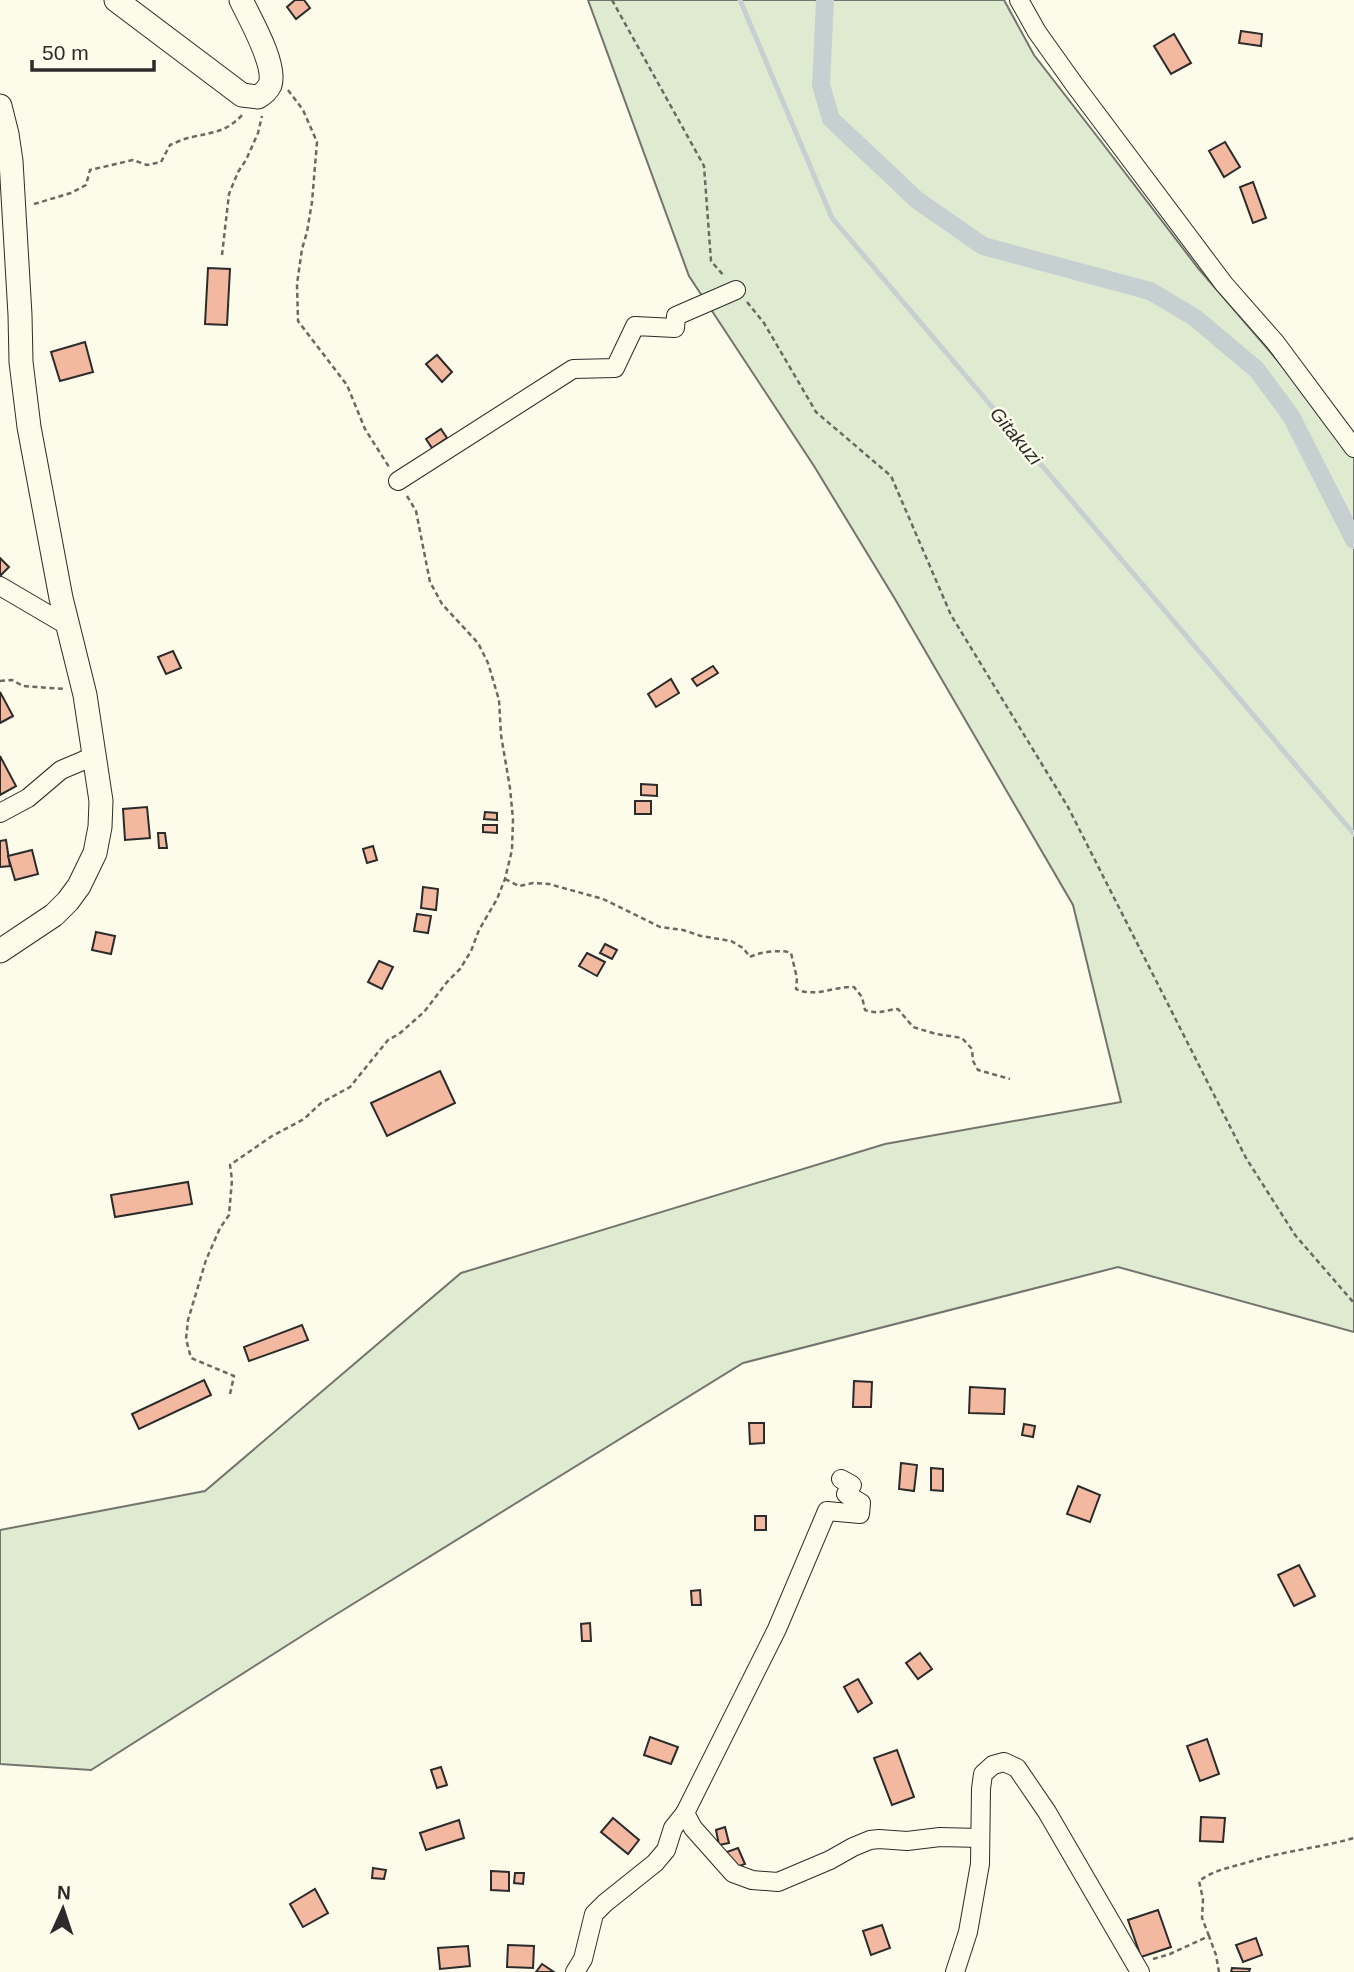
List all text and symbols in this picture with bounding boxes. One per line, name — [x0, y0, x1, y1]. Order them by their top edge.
scale bar — [32, 28, 154, 72]
text: 50 m — [42, 41, 89, 64]
water label: Gitakuzi — [986, 403, 1047, 470]
north arrow — [28, 1874, 98, 1944]
text: N — [56, 1882, 71, 1903]

